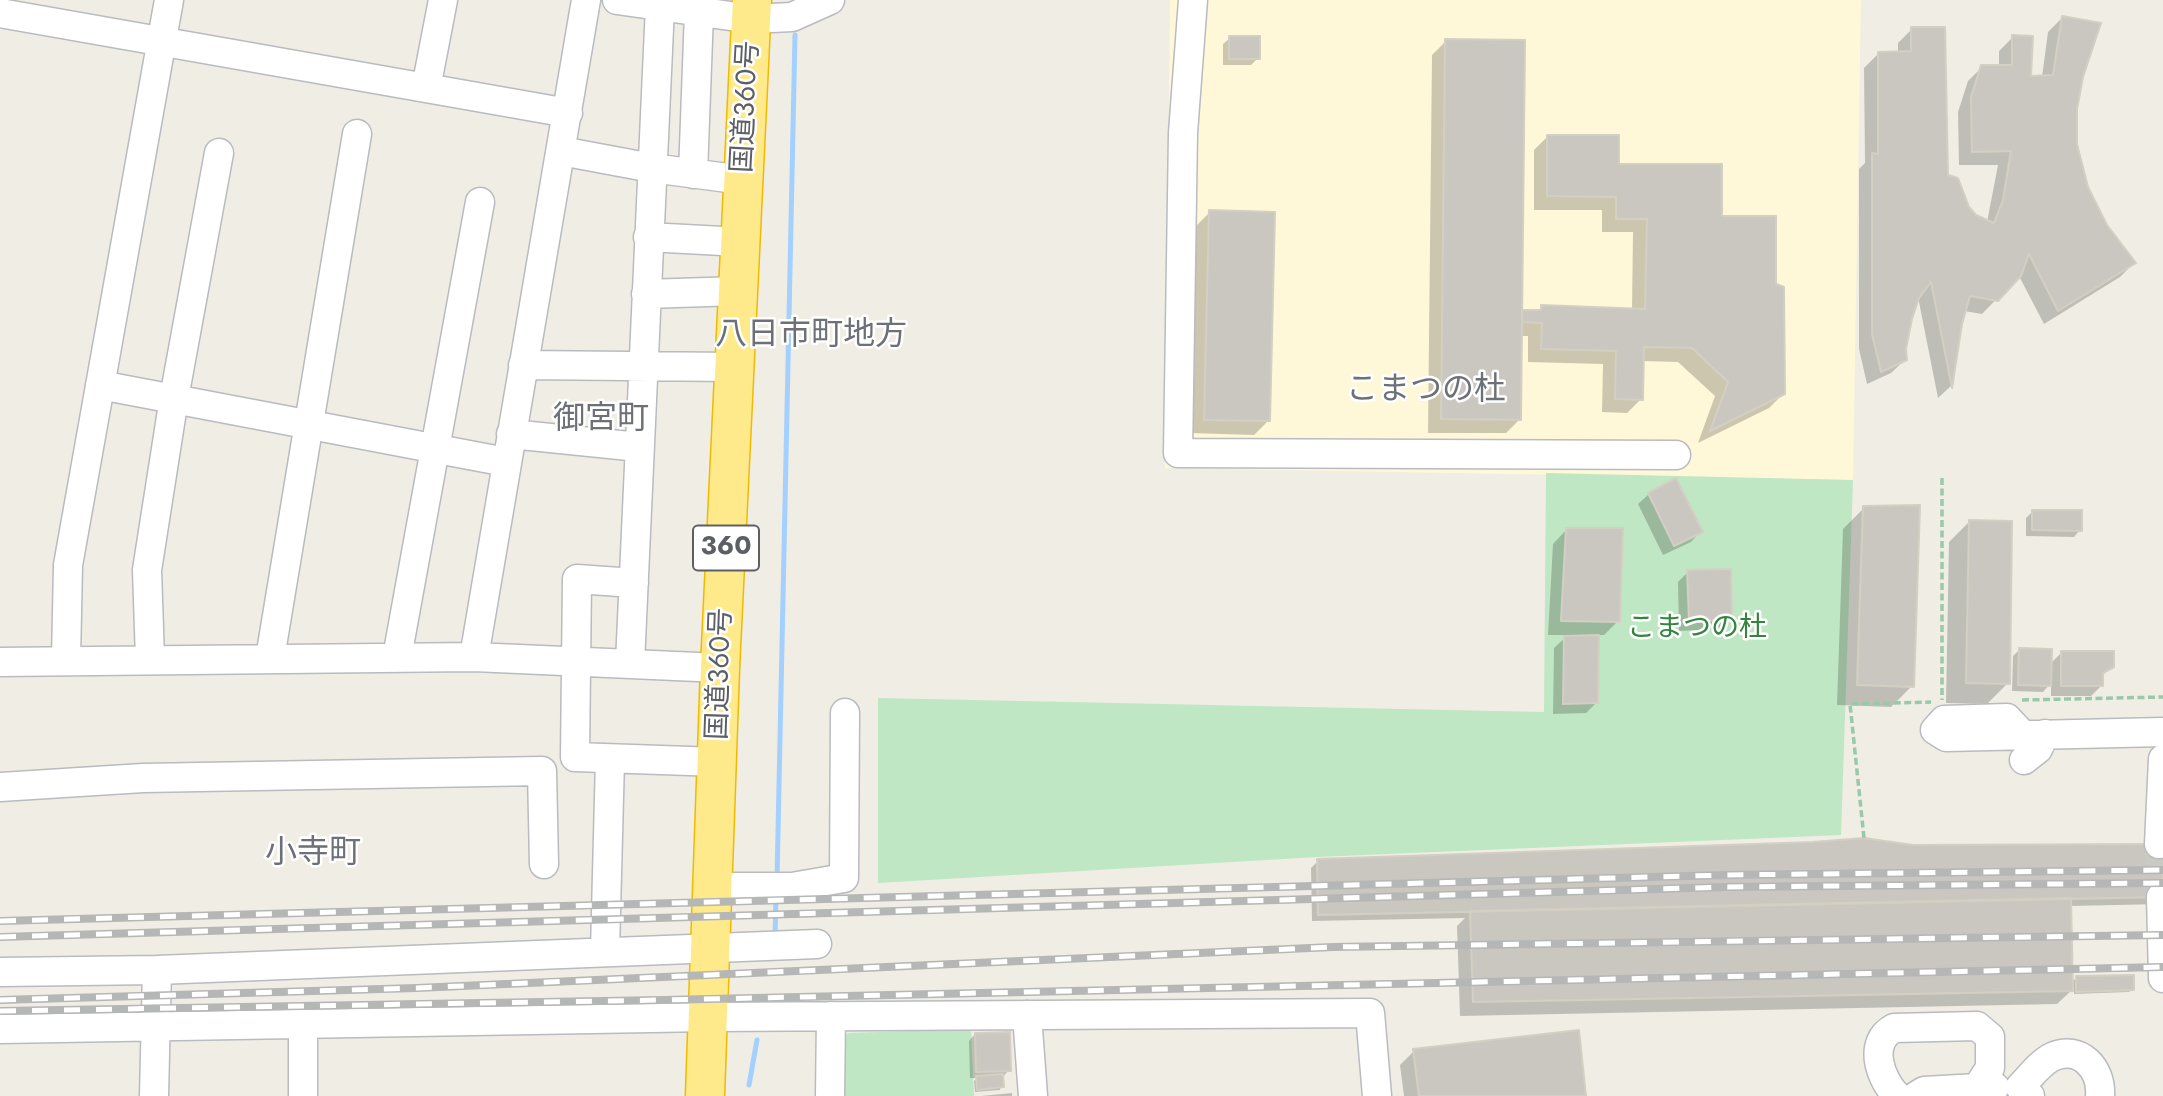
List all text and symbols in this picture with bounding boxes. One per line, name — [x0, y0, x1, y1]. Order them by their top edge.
street label: 国道360号 — [727, 40, 767, 174]
district label: 八日市町地方 — [715, 317, 907, 355]
district label: こまつの杜 — [1346, 372, 1506, 410]
district label: 御宮町 — [553, 401, 649, 439]
road number: 360 — [693, 526, 759, 570]
street label: 国道360号 — [702, 607, 740, 741]
park label: こまつの杜 — [1627, 612, 1767, 646]
district label: 小寺町 — [265, 835, 361, 873]

